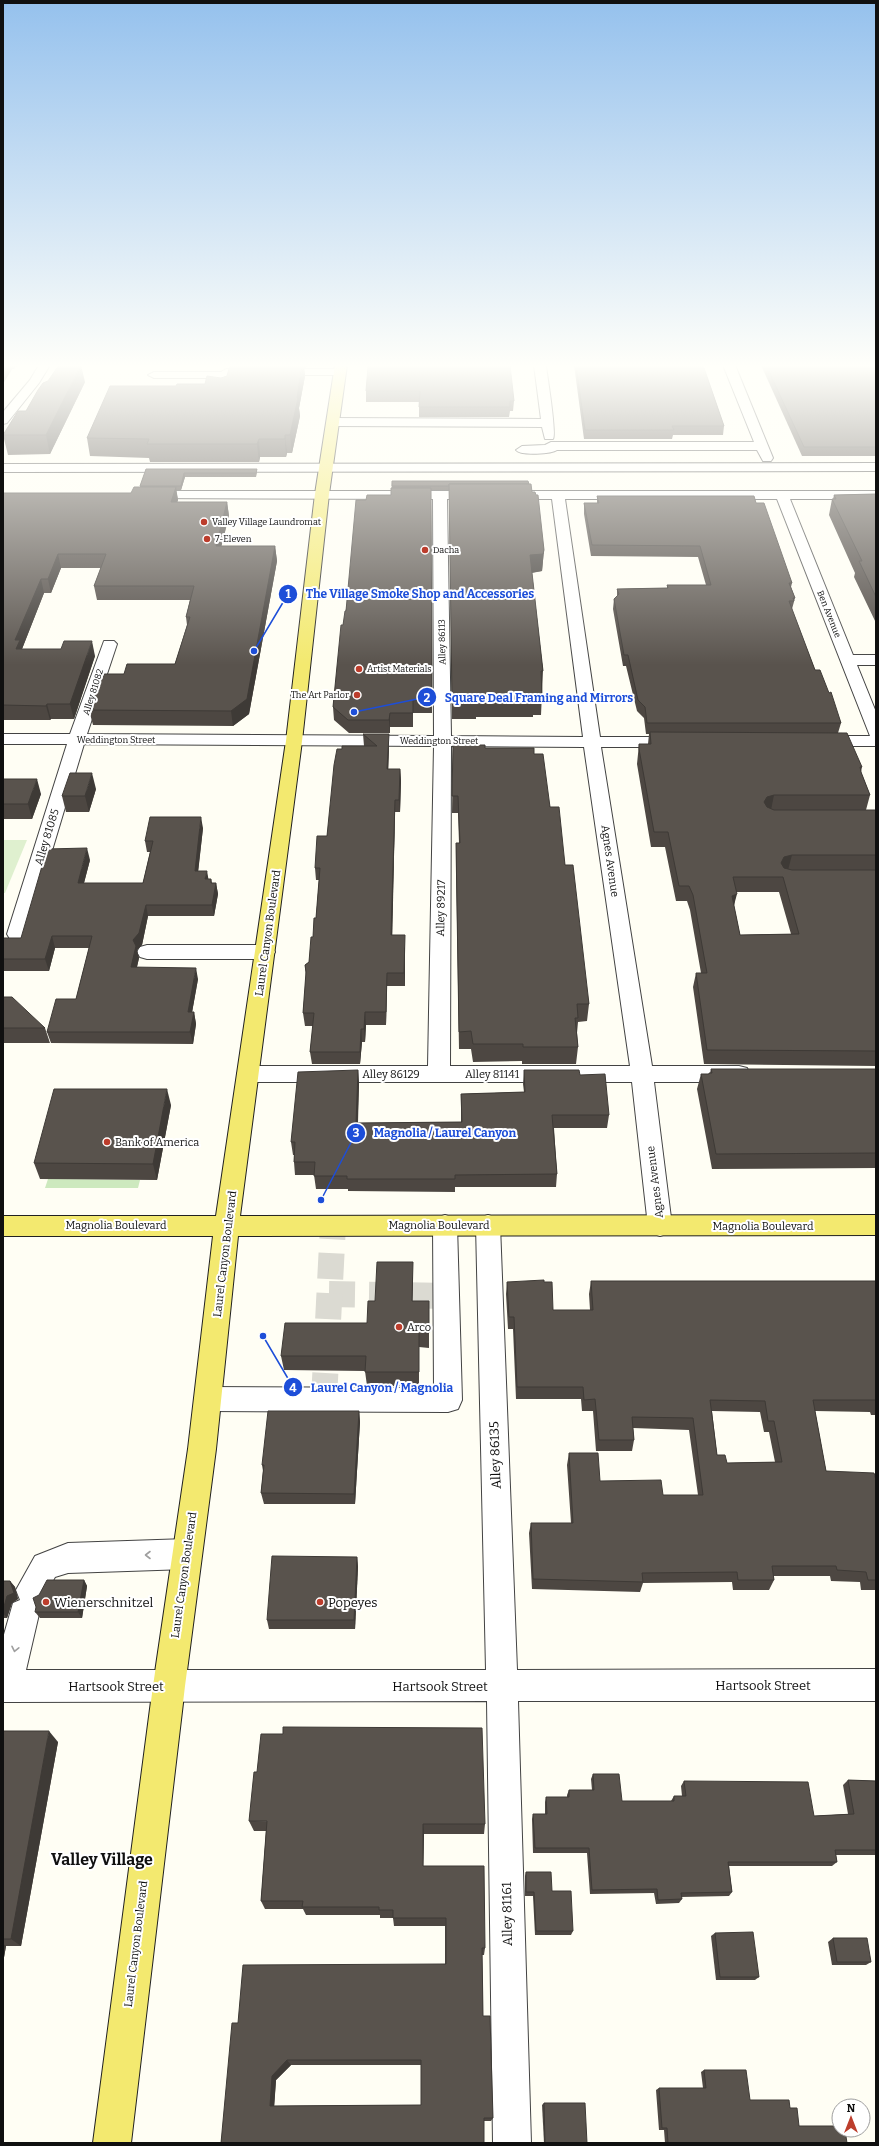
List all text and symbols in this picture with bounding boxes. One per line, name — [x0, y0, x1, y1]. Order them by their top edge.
marker: Valley Village Laundromat — [199, 517, 209, 527]
place label: Valley Village Laundromat — [212, 517, 322, 527]
marker: 7-Eleven — [202, 534, 212, 544]
place label: 7-Eleven — [215, 534, 252, 544]
marker: Dacha — [420, 545, 430, 555]
place label: Dacha — [433, 545, 459, 555]
callout: The Village Smoke Shop and Accessories — [278, 582, 543, 606]
text: 1 — [285, 587, 291, 601]
text: The Village Smoke Shop and Accessories — [306, 587, 534, 601]
street label: Ben Avenue — [815, 589, 843, 639]
street label: Alley 86113 — [437, 619, 447, 665]
marker: Artist Materials — [354, 664, 364, 674]
place label: Artist Materials — [367, 664, 432, 674]
street label: Alley 81082 — [81, 668, 105, 716]
callout: Square Deal Framing and Mirrors — [417, 685, 642, 709]
place label: The Art Parlor — [291, 690, 349, 700]
marker: The Art Parlor — [352, 690, 362, 700]
text: 2 — [424, 691, 431, 705]
text: Square Deal Framing and Mirrors — [445, 691, 633, 705]
street label: Weddington Street — [77, 735, 156, 745]
street label: Weddington Street — [400, 736, 479, 746]
street label: Alley 81085 — [32, 807, 62, 867]
street label: Agnes Avenue — [599, 824, 621, 898]
street label: Laurel Canyon Boulevard — [253, 869, 283, 997]
street label: Alley 89217 — [434, 879, 448, 936]
street label: Alley 86129 — [362, 1068, 420, 1081]
street label: Alley 81141 — [465, 1068, 520, 1081]
callout: Magnolia / Laurel Canyon — [346, 1121, 524, 1145]
text: 3 — [353, 1126, 360, 1140]
text: Magnolia / Laurel Canyon — [374, 1126, 517, 1140]
place label: Bank of America — [115, 1136, 199, 1149]
marker: Bank of America — [102, 1137, 112, 1147]
street label: Agnes Avenue — [644, 1145, 666, 1219]
street label: Laurel Canyon Boulevard — [211, 1190, 239, 1318]
street label: Magnolia Boulevard — [65, 1219, 167, 1232]
street label: Magnolia Boulevard — [388, 1219, 490, 1232]
street label: Magnolia Boulevard — [712, 1220, 814, 1233]
place label: Arco — [407, 1321, 431, 1334]
marker: Arco — [394, 1322, 404, 1332]
callout: Laurel Canyon / Magnolia — [283, 1375, 461, 1399]
text: 4 — [289, 1381, 297, 1395]
text: Laurel Canyon / Magnolia — [311, 1381, 454, 1395]
street label: Alley 86135 — [486, 1421, 504, 1489]
street label: Laurel Canyon Boulevard — [169, 1511, 199, 1639]
one-way arrow — [145, 1551, 151, 1559]
place label: Wienerschnitzel — [54, 1595, 154, 1610]
place label: Popeyes — [328, 1595, 378, 1610]
marker: Wienerschnitzel — [41, 1597, 51, 1607]
marker: Popeyes — [315, 1597, 325, 1607]
one-way arrow — [11, 1646, 19, 1653]
street label: Hartsook Street — [715, 1678, 811, 1693]
street label: Hartsook Street — [68, 1679, 164, 1694]
street label: Hartsook Street — [392, 1679, 488, 1694]
district label: Valley Village — [51, 1850, 153, 1869]
street label: Laurel Canyon Boulevard — [122, 1880, 150, 2008]
street label: Alley 81161 — [499, 1881, 515, 1946]
north arrow — [831, 2098, 871, 2138]
text: N — [847, 2102, 856, 2115]

